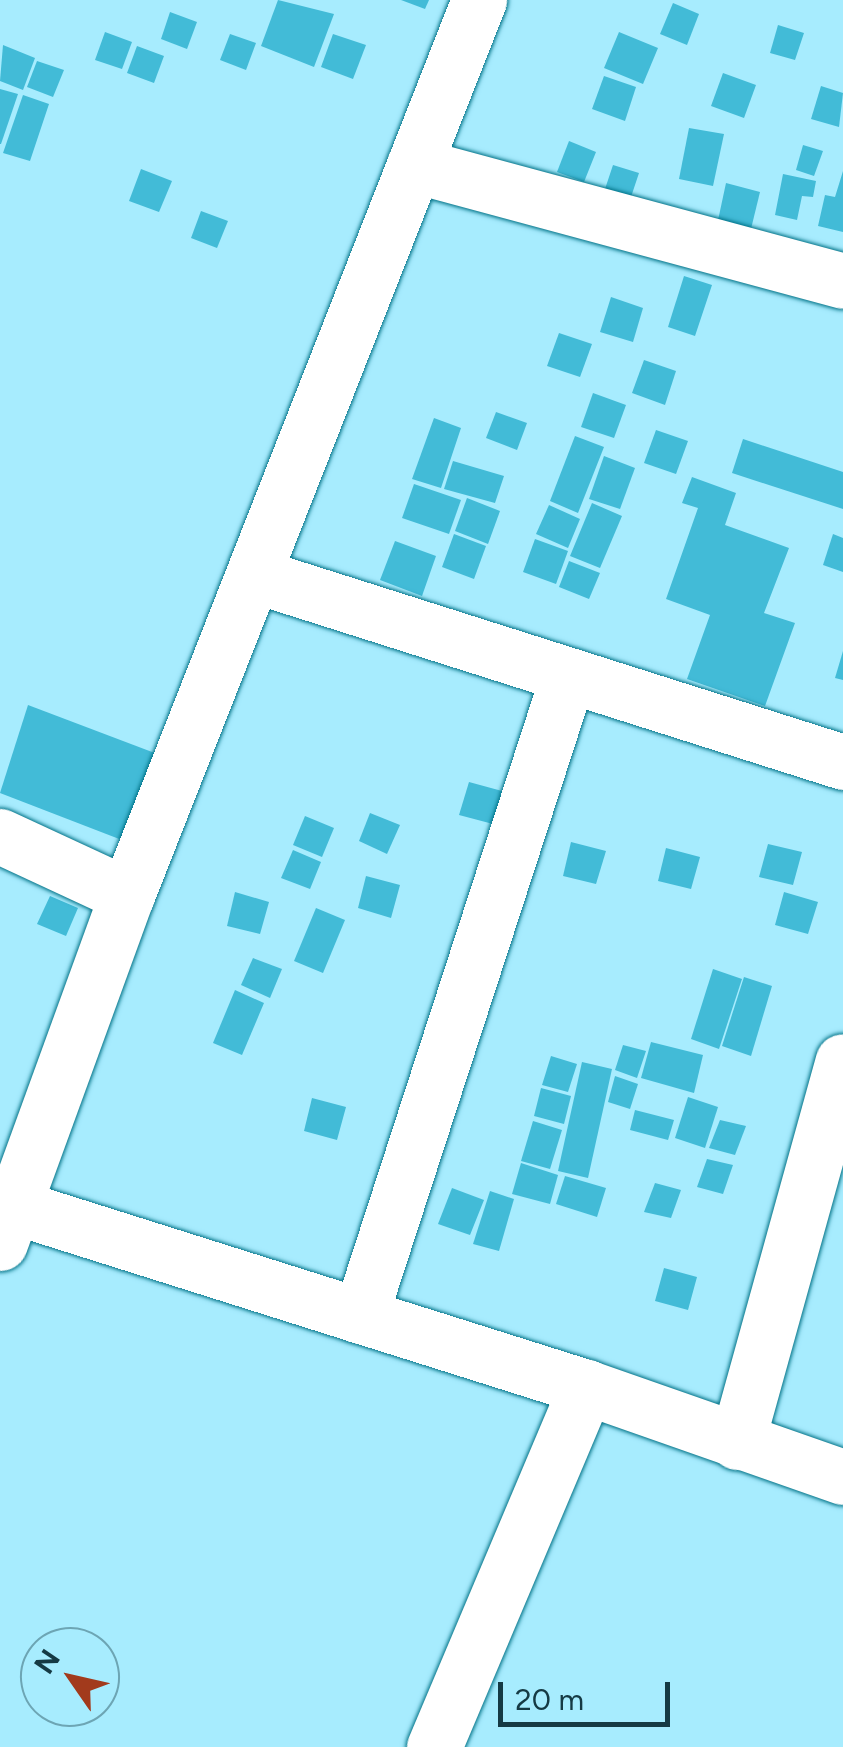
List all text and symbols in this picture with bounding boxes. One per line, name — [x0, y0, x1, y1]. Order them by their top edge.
north arrow — [20, 1627, 120, 1727]
text: N — [27, 1643, 67, 1680]
scale bar — [503, 1662, 676, 1724]
text: 20 m — [515, 1681, 584, 1718]

